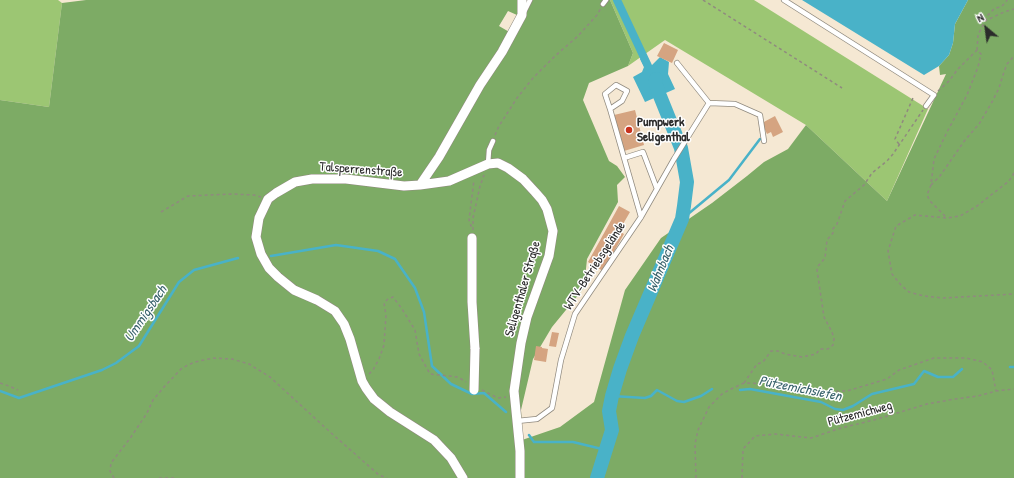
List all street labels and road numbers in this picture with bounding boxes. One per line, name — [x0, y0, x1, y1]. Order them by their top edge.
street label: Talsperrenstraße — [319, 159, 403, 181]
street label: WTV-Betriebsgelände — [561, 219, 629, 313]
street label: Seligenthaler Straße — [502, 239, 544, 339]
street label: Pützemichweg — [826, 398, 894, 430]

